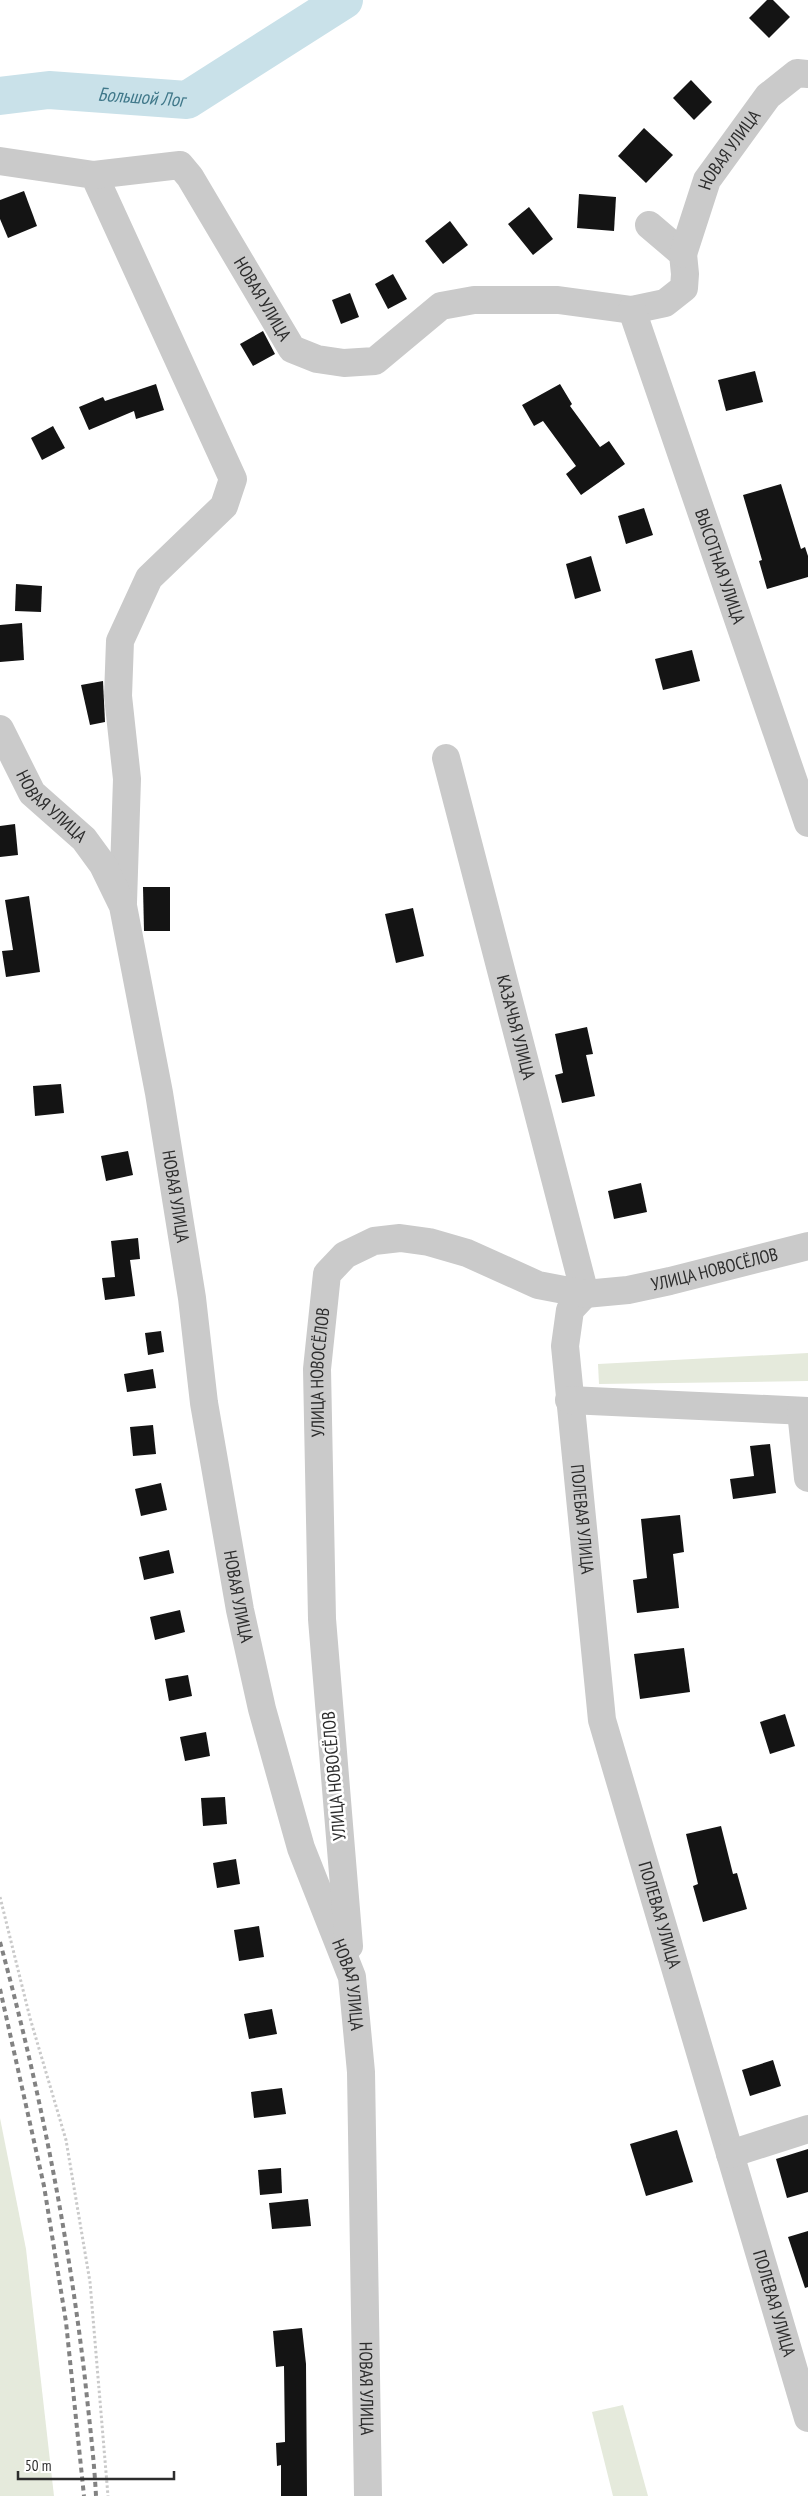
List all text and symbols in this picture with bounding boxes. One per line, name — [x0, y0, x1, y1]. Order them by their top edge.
water label: Большой Лог — [97, 82, 189, 112]
street label: НОВАЯ УЛИЦА — [693, 105, 766, 192]
street label: НОВАЯ УЛИЦА — [229, 253, 297, 345]
street label: ВЫСОТНАЯ УЛИЦА — [690, 506, 751, 627]
street label: НОВАЯ УЛИЦА — [11, 766, 92, 847]
street label: КАЗАЧЬЯ УЛИЦА — [492, 972, 541, 1082]
street label: НОВАЯ УЛИЦА — [157, 1148, 195, 1245]
street label: УЛИЦА НОВОСЁЛОВ — [649, 1242, 780, 1296]
street label: УЛИЦА НОВОСЁЛОВ — [305, 1306, 334, 1437]
street label: ПОЛЕВАЯ УЛИЦА — [566, 1463, 600, 1575]
street label: НОВАЯ УЛИЦА — [219, 1548, 259, 1645]
street label: УЛИЦА НОВОСЁЛОВ — [316, 1710, 351, 1842]
street label: ПОЛЕВАЯ УЛИЦА — [633, 1859, 687, 1971]
street label: НОВАЯ УЛИЦА — [327, 1935, 369, 2032]
street label: ПОЛЕВАЯ УЛИЦА — [748, 2247, 801, 2360]
street label: НОВАЯ УЛИЦА — [354, 2341, 379, 2436]
scale bar — [18, 2448, 174, 2480]
text: 50 m — [25, 2456, 51, 2475]

